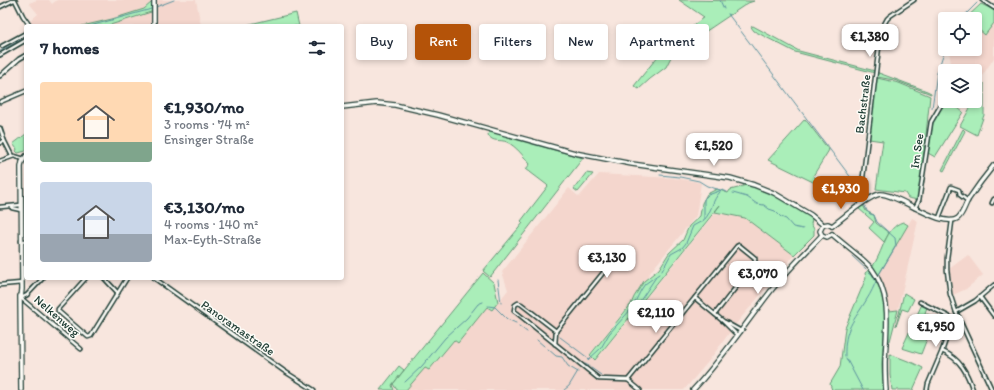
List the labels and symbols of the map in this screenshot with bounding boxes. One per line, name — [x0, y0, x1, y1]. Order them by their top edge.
pin: €1,380 — [837, 24, 903, 58]
street label: Bachstraße — [852, 74, 874, 134]
street label: Im See — [908, 132, 926, 170]
pin: €1,520 — [681, 133, 747, 167]
pin: €1,930 — [808, 176, 874, 210]
pin: €3,130 — [574, 245, 640, 279]
pin: €3,070 — [725, 261, 791, 295]
street label: Nelkenweg — [31, 292, 83, 340]
street label: Panoramastraße — [199, 298, 278, 359]
pin: €2,110 — [623, 300, 689, 334]
pin: €1,950 — [903, 314, 969, 348]

